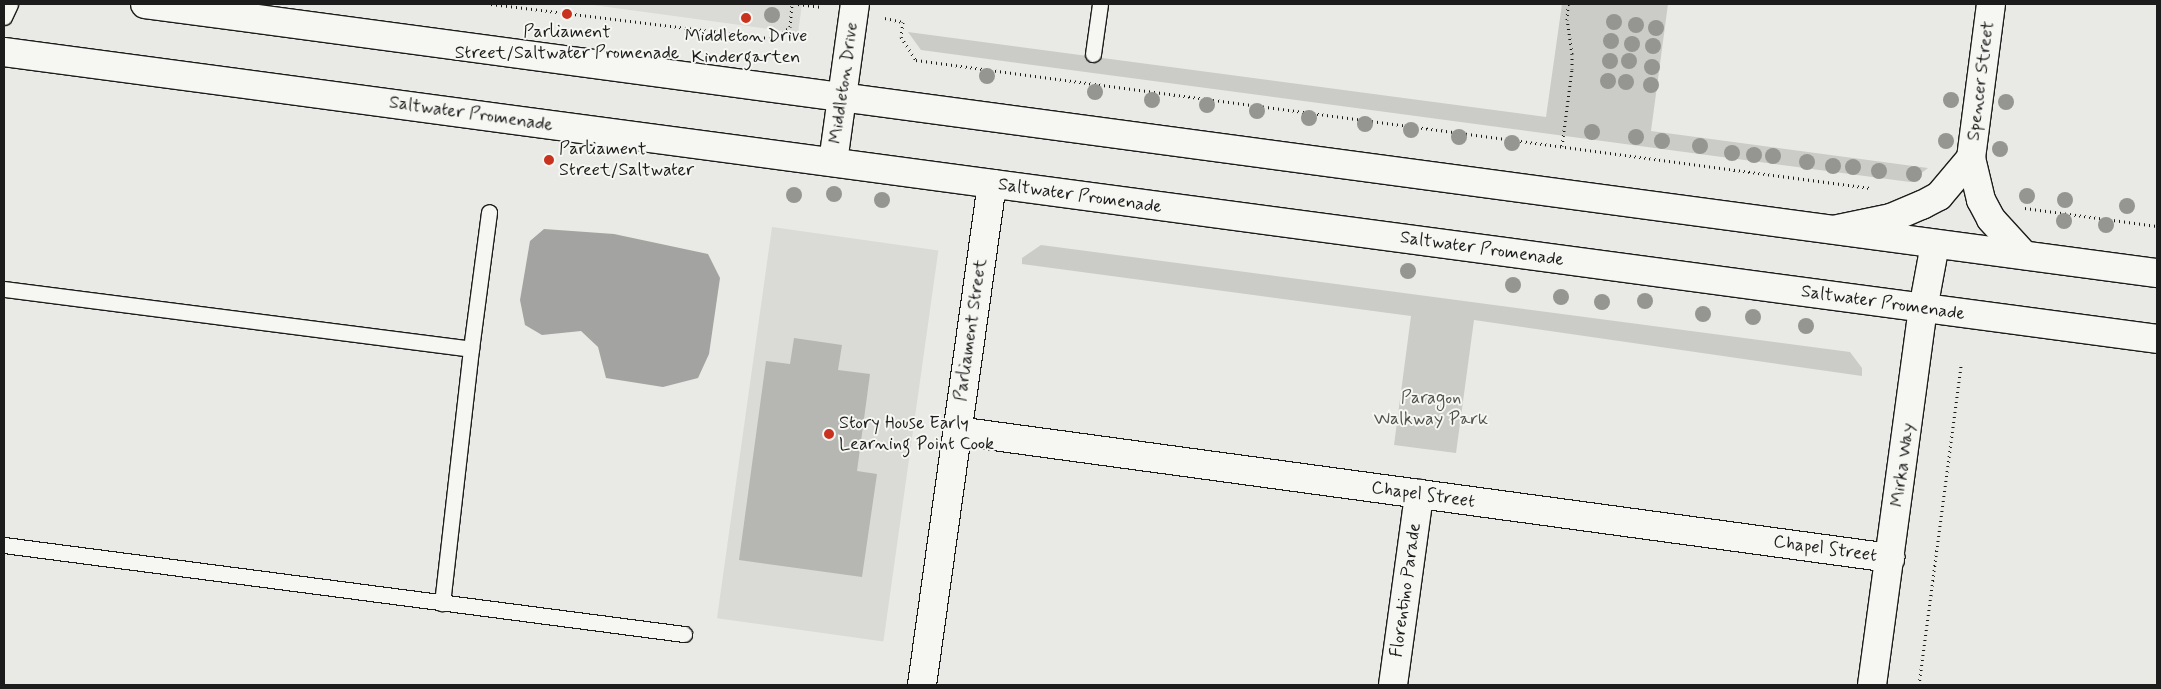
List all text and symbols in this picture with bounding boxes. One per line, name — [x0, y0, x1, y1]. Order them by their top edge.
marker: Parliament Street/Saltwater Promenade — [561, 8, 573, 20]
marker: Middleton Drive Kindergarten — [740, 12, 752, 24]
street label: Spencer Street — [1963, 20, 1999, 142]
street label: Middleton Drive — [825, 21, 863, 145]
place label: Parliament Street/Saltwater Promenade — [455, 22, 679, 64]
place label: Middleton Drive Kindergarten — [685, 26, 807, 68]
street label: Saltwater Promenade — [388, 92, 554, 136]
place label: Parliament Street/Saltwater — [559, 139, 694, 182]
marker: Parliament Street/Saltwater — [543, 154, 555, 166]
street label: Saltwater Promenade — [997, 174, 1163, 218]
street label: Saltwater Promenade — [1399, 227, 1565, 271]
street label: Parliament Street — [950, 257, 992, 403]
street label: Saltwater Promenade — [1800, 281, 1966, 325]
park label: Paragon Walkway Park — [1376, 388, 1486, 430]
place label: Story House Early Learning Point Cook — [839, 413, 997, 456]
street label: Mirka Way — [1886, 422, 1920, 508]
marker: Story House Early Learning Point Cook — [823, 428, 835, 440]
street label: Chapel Street — [1368, 477, 1478, 513]
street label: Florentino Parade — [1386, 522, 1426, 658]
street label: Chapel Street — [1770, 531, 1880, 567]

